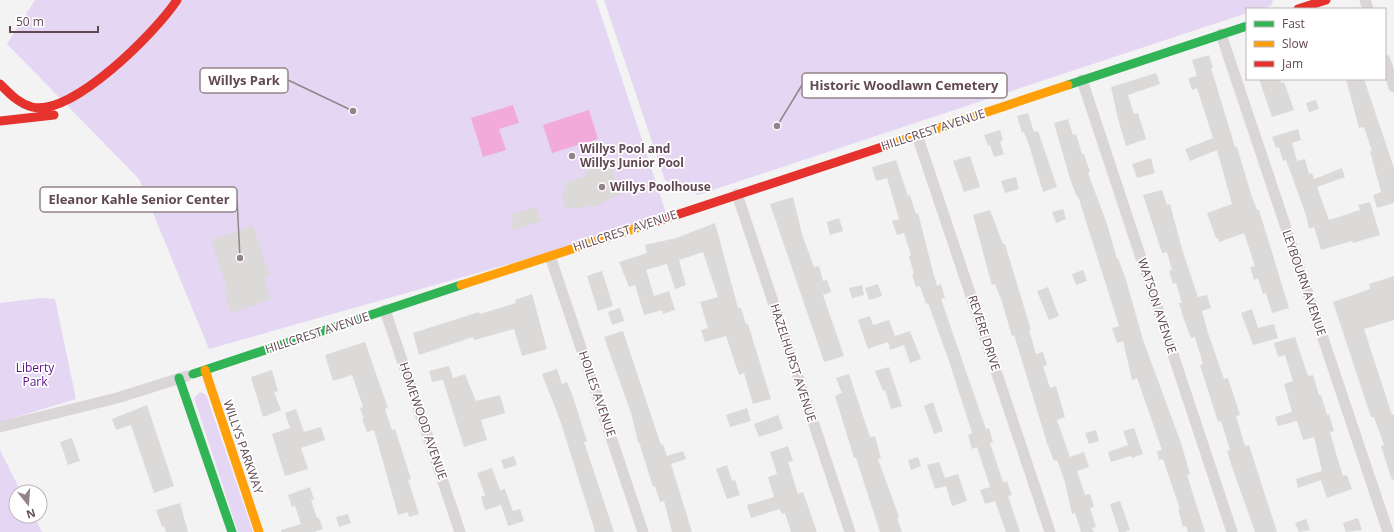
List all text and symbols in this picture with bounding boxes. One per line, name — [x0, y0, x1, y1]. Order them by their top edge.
scale bar — [10, 8, 98, 34]
legend — [1246, 8, 1386, 80]
text: 50 m — [16, 13, 44, 30]
text: Fast — [1282, 15, 1305, 32]
text: Slow — [1282, 35, 1309, 52]
text: Jam — [1281, 55, 1303, 72]
callout: Willys Park — [200, 68, 288, 93]
text: Willys Park — [208, 71, 281, 89]
callout: Historic Woodlawn Cemetery — [802, 73, 1007, 98]
text: Historic Woodlawn Cemetery — [810, 76, 999, 94]
street label: HILLCREST AVENUE — [879, 105, 987, 154]
place label: Willys Pool and Willys Junior Pool — [580, 140, 684, 171]
marker: Willys Pool and Willys Junior Pool — [567, 151, 577, 161]
place label: Willys Poolhouse — [610, 178, 711, 195]
marker: Willys Poolhouse — [597, 182, 607, 192]
callout: Eleanor Kahle Senior Center — [40, 187, 237, 212]
text: Eleanor Kahle Senior Center — [48, 190, 230, 208]
street label: HILLCREST AVENUE — [571, 206, 679, 255]
street label: LEYBOURN AVENUE — [1278, 228, 1331, 338]
street label: WATSON AVENUE — [1134, 256, 1181, 356]
street label: REVERE DRIVE — [964, 293, 1005, 373]
street label: HAZELHURST AVENUE — [766, 302, 821, 424]
street label: HILLCREST AVENUE — [263, 308, 371, 357]
street label: HOILES AVENUE — [575, 349, 620, 439]
park label: Liberty Park — [16, 359, 55, 390]
street label: HOMEWOOD AVENUE — [395, 360, 452, 482]
street label: WILLYS PARKWAY — [219, 398, 268, 496]
north arrow — [8, 484, 48, 524]
text: N — [25, 506, 38, 523]

